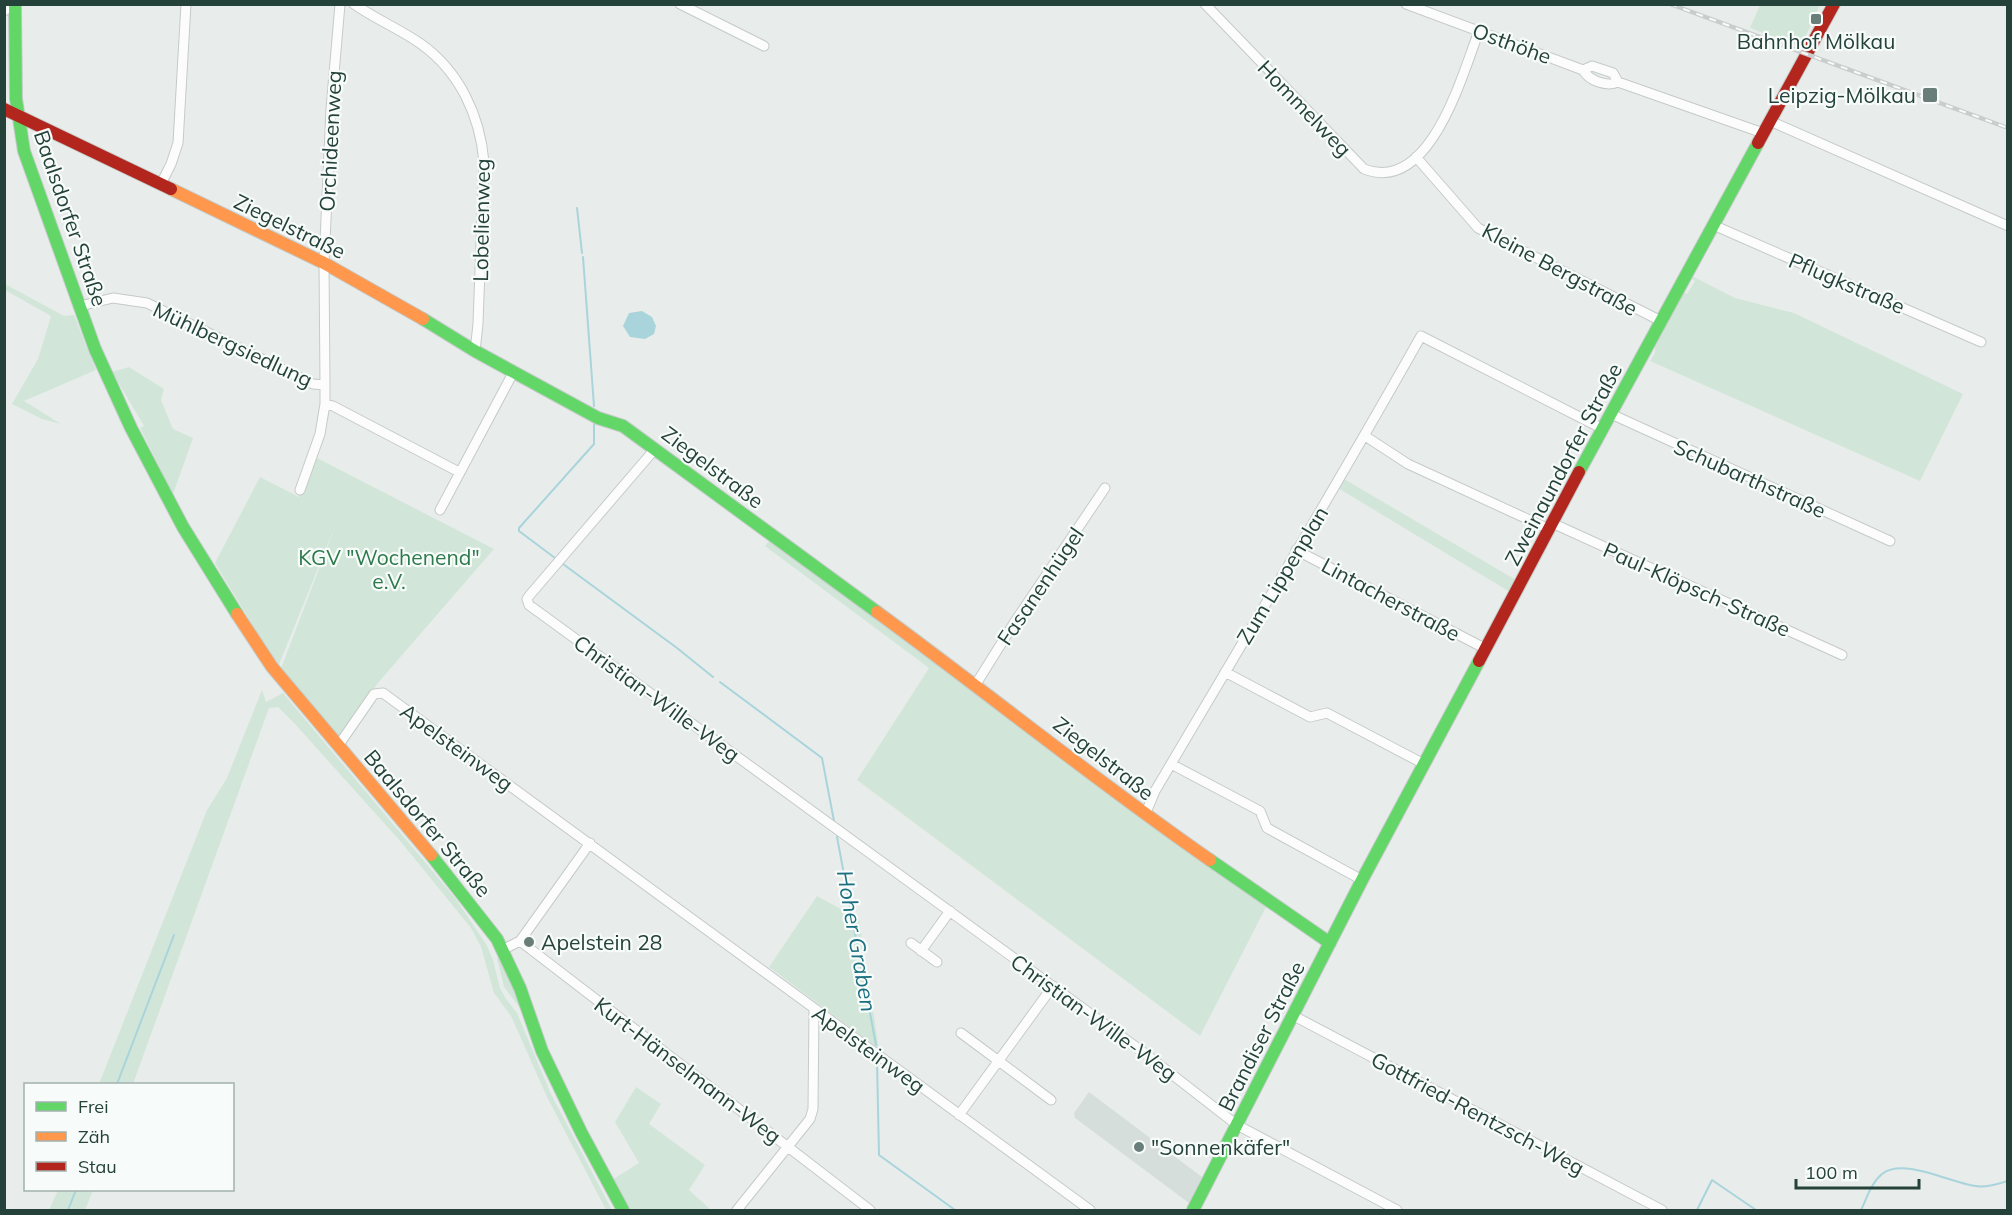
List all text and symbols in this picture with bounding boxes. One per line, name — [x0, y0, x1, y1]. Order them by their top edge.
marker: Bahnhof Mölkau — [1809, 12, 1823, 26]
street label: Osthöhe — [1469, 17, 1555, 69]
place label: Bahnhof Mölkau — [1737, 28, 1895, 54]
street label: Hommelweg — [1253, 55, 1357, 161]
street label: Orchideenweg — [313, 70, 347, 212]
place label: Leipzig-Mölkau — [1768, 82, 1916, 108]
marker: Leipzig-Mölkau — [1921, 86, 1939, 104]
street label: Baalsdorfer Straße — [29, 127, 113, 309]
street label: Lobelienweg — [467, 158, 495, 282]
street label: Ziegelstraße — [230, 188, 350, 264]
street label: Kleine Bergstraße — [1478, 217, 1642, 321]
street label: Pflugkstraße — [1785, 247, 1909, 319]
street label: Mühlbergsiedlung — [149, 296, 317, 392]
street label: Zweinaundorfer Straße — [1499, 359, 1627, 569]
street label: Ziegelstraße — [657, 420, 769, 514]
street label: Schubarthstraße — [1670, 433, 1830, 523]
street label: Zum Lippenplan — [1231, 501, 1333, 649]
street label: Fasanenhügel — [991, 522, 1089, 650]
street label: Paul-Klöpsch-Straße — [1600, 536, 1794, 642]
park label: KGV "Wochenend" e.V. — [298, 544, 480, 594]
street label: Lintacherstraße — [1317, 552, 1465, 646]
street label: Christian-Wille-Weg — [569, 629, 745, 767]
street label: Apelsteinweg — [396, 697, 518, 797]
street label: Ziegelstraße — [1049, 711, 1159, 805]
street label: Baalsdorfer Straße — [359, 744, 497, 902]
water label: Hoher Graben — [831, 868, 883, 1014]
place label: Apelstein 28 — [541, 929, 662, 955]
marker: Apelstein 28 — [522, 935, 536, 949]
street label: Christian-Wille-Weg — [1006, 948, 1182, 1086]
street label: Brandiser Straße — [1212, 957, 1310, 1115]
street label: Kurt-Hänselmann-Weg — [589, 991, 787, 1149]
street label: Apelsteinweg — [808, 999, 930, 1099]
street label: Gottfried-Rentzsch-Weg — [1367, 1046, 1589, 1180]
legend — [24, 1083, 234, 1191]
text: Frei — [78, 1095, 108, 1118]
text: Zäh — [78, 1125, 110, 1148]
place label: "Sonnenkäfer" — [1151, 1134, 1290, 1160]
marker: "Sonnenkäfer" — [1132, 1140, 1146, 1154]
scale bar — [1796, 1152, 1919, 1190]
text: Stau — [78, 1155, 117, 1178]
text: 100 m — [1805, 1161, 1858, 1184]

